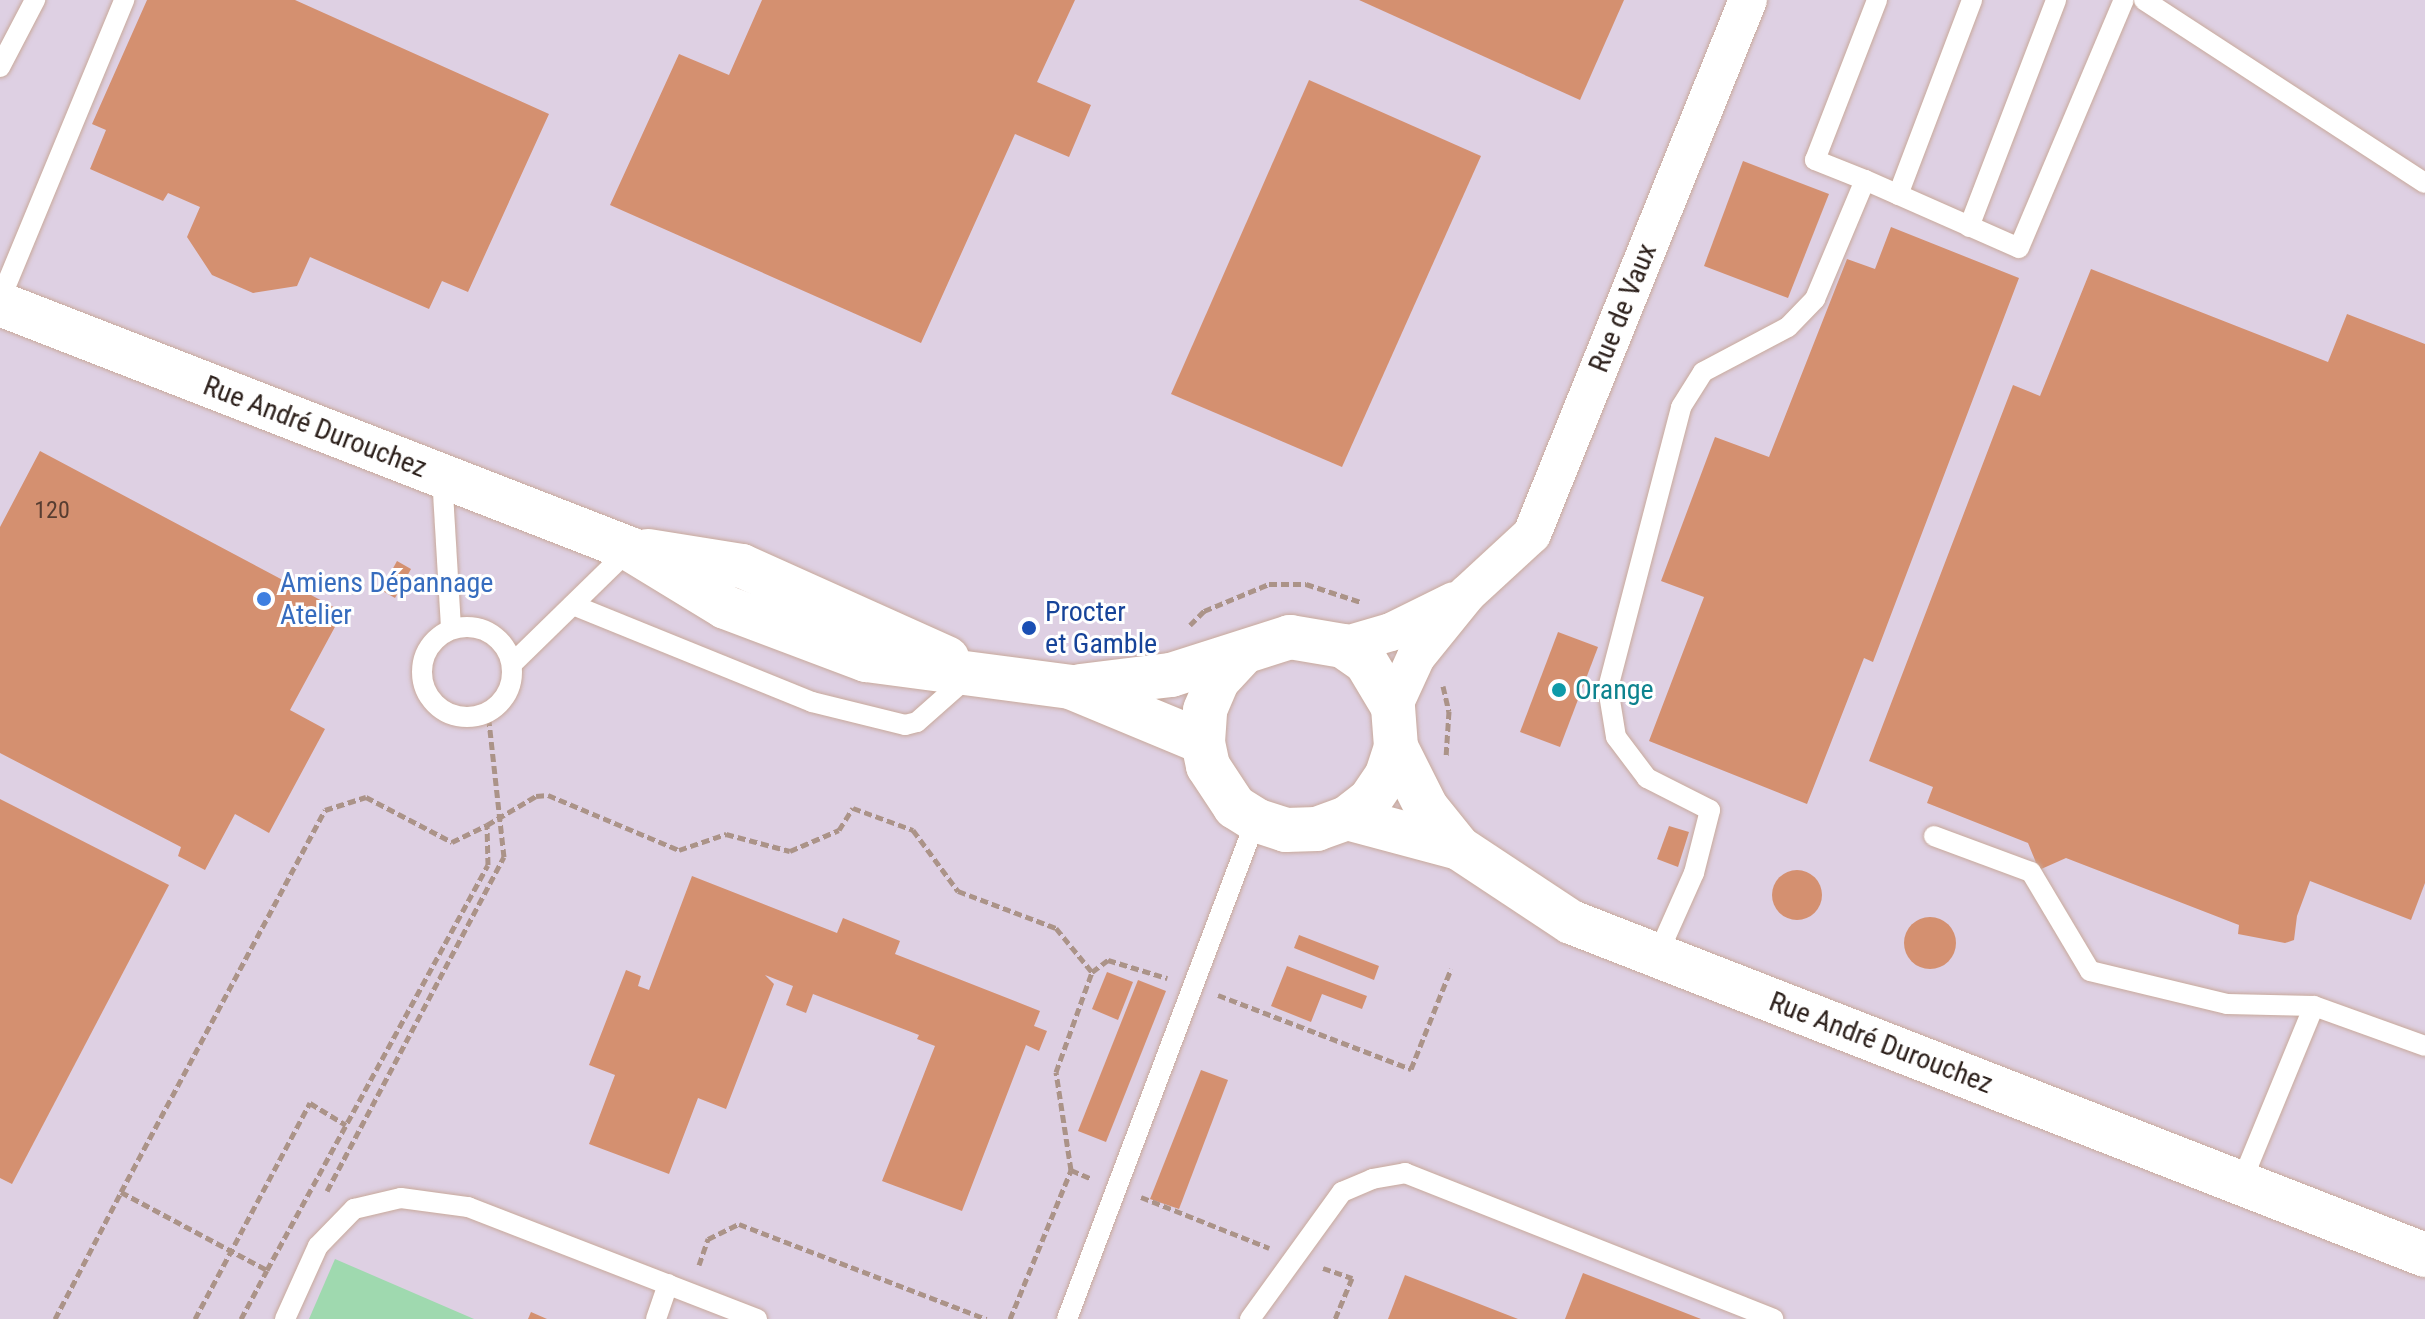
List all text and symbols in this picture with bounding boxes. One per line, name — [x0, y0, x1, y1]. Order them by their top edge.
street label: Rue de Vaux — [1582, 239, 1664, 377]
street label: Rue André Durouchez — [199, 369, 431, 485]
house number: 120 — [34, 497, 70, 525]
place label: Amiens Dépannage Atelier — [280, 566, 493, 632]
marker: Amiens Dépannage Atelier — [255, 590, 273, 608]
place label: Procter et Gamble — [1045, 595, 1157, 661]
marker: Procter et Gamble — [1020, 619, 1038, 637]
place label: Orange — [1575, 673, 1654, 707]
marker: Orange — [1550, 681, 1568, 699]
street label: Rue André Durouchez — [1765, 985, 1997, 1101]

